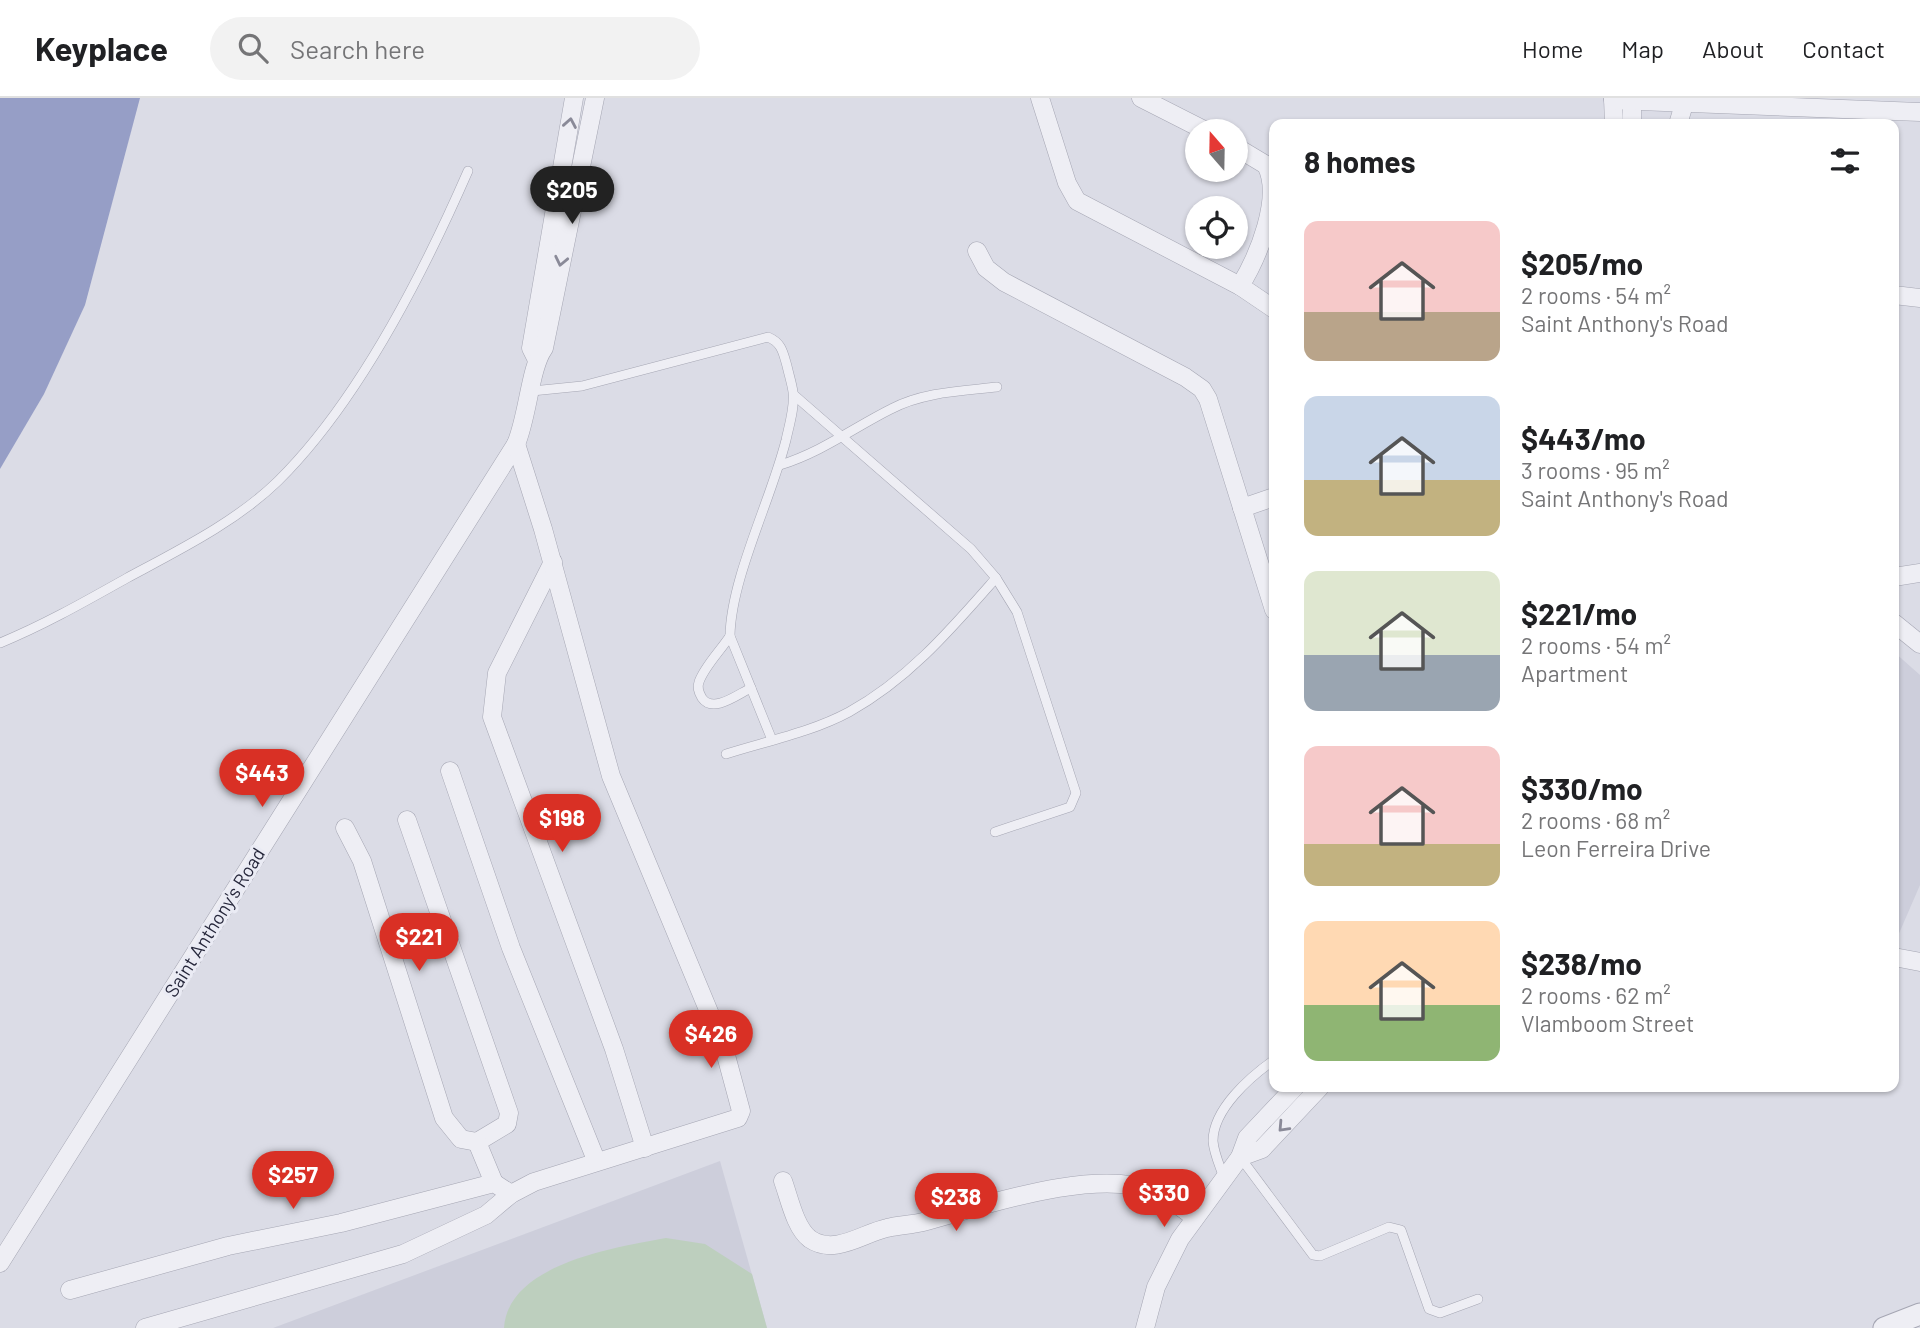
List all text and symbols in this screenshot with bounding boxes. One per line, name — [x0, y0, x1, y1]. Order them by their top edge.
search box — [210, 17, 700, 80]
text: Keyplace — [35, 28, 168, 68]
icon: search — [234, 29, 272, 67]
text: Search here — [290, 33, 425, 64]
text: Home — [1522, 34, 1583, 63]
text: Map — [1621, 34, 1664, 63]
text: About — [1702, 34, 1764, 63]
text: Contact — [1802, 34, 1885, 63]
one-way arrow — [562, 117, 577, 129]
north arrow — [1185, 119, 1248, 182]
map controls — [1185, 119, 1248, 259]
icon: filters — [1826, 142, 1864, 180]
text: 8 homes — [1304, 143, 1415, 179]
pin: $205 — [531, 166, 613, 226]
text: $205 — [546, 175, 598, 203]
button: locate — [1185, 196, 1248, 259]
text: $205/mo — [1521, 245, 1643, 281]
icon: home — [1360, 249, 1444, 333]
one-way arrow — [555, 255, 570, 267]
text: 2 rooms · 54 m² — [1521, 281, 1671, 309]
text: Saint Anthony's Road — [1521, 309, 1729, 337]
text: $443/mo — [1521, 420, 1646, 456]
icon: home — [1360, 424, 1444, 508]
text: 3 rooms · 95 m² — [1521, 456, 1670, 484]
text: Saint Anthony's Road — [1521, 484, 1729, 512]
text: $221/mo — [1521, 595, 1637, 631]
icon: home — [1360, 599, 1444, 683]
text: 2 rooms · 54 m² — [1521, 631, 1671, 659]
text: Apartment — [1521, 659, 1628, 687]
pin: $443 — [221, 750, 303, 809]
text: $443 — [235, 758, 289, 786]
text: $330/mo — [1521, 770, 1643, 806]
icon: home — [1360, 774, 1444, 858]
pin: $198 — [521, 794, 603, 854]
text: $198 — [539, 803, 585, 831]
text: 2 rooms · 68 m² — [1521, 806, 1670, 834]
text: Leon Ferreira Drive — [1521, 834, 1711, 862]
street label: Saint Anthony's Road — [159, 843, 269, 1001]
pin: $221 — [378, 914, 460, 973]
text: $221 — [396, 922, 442, 950]
text: $238/mo — [1521, 945, 1642, 981]
icon: home — [1360, 949, 1444, 1033]
text: 2 rooms · 62 m² — [1521, 981, 1671, 1009]
text: Vlamboom Street — [1521, 1009, 1694, 1037]
pin: $426 — [670, 1010, 752, 1070]
text: $426 — [685, 1019, 737, 1047]
one-way arrow — [1279, 1118, 1291, 1131]
pin: $257 — [252, 1152, 334, 1211]
text: $257 — [268, 1160, 318, 1188]
pin: $330 — [1123, 1170, 1205, 1229]
pin: $238 — [915, 1174, 997, 1233]
text: $330 — [1138, 1178, 1190, 1206]
text: $238 — [931, 1182, 981, 1210]

